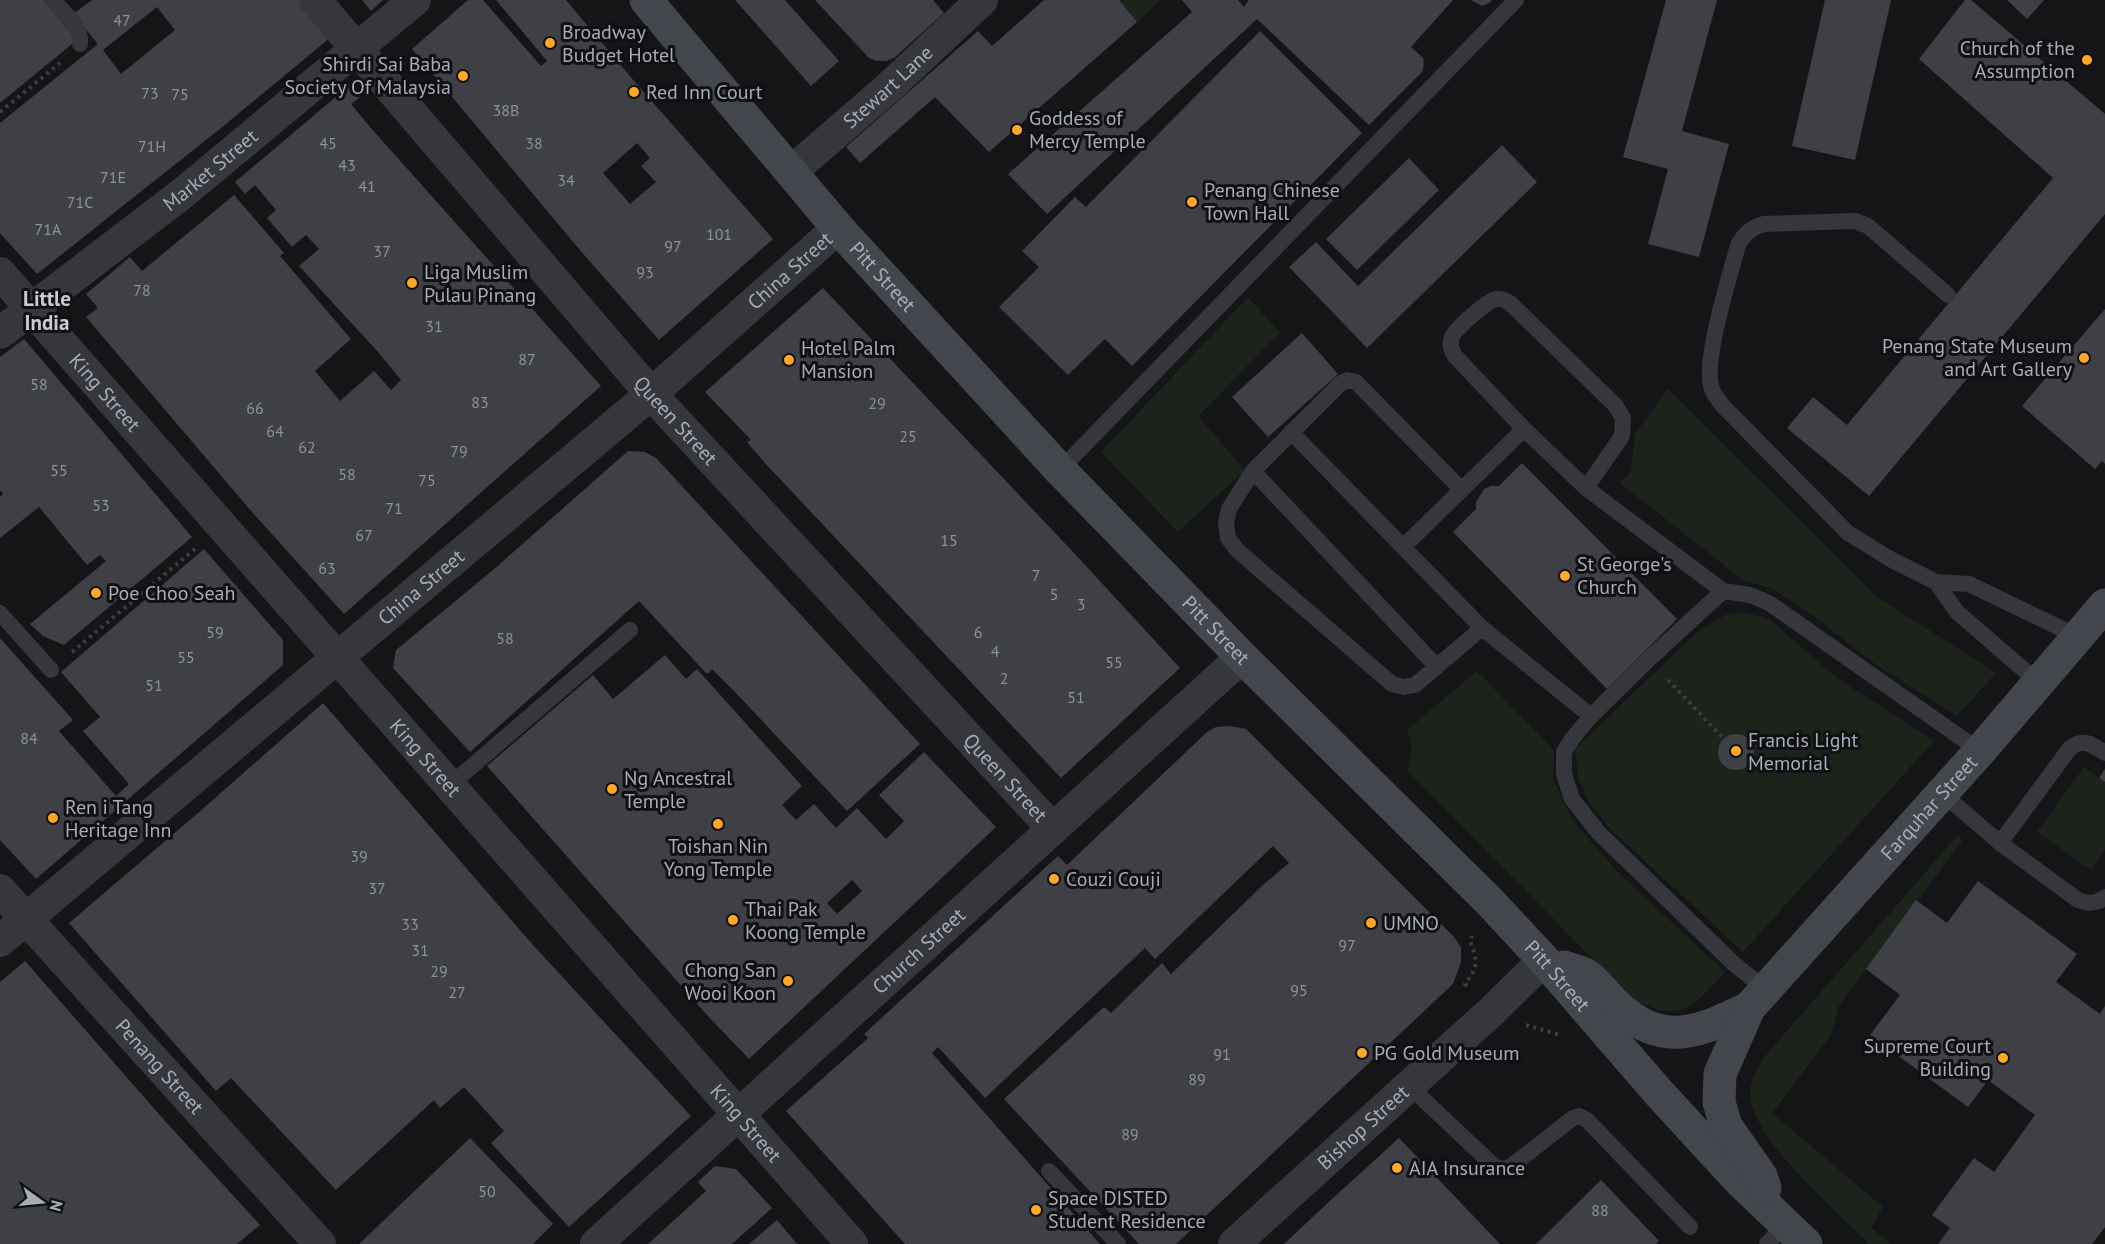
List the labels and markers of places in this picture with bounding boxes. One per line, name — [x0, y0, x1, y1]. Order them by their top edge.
place label: Broadway Budget Hotel — [562, 19, 675, 68]
place label: Church of the Assumption — [1960, 35, 2075, 84]
marker: Broadway Budget Hotel — [543, 36, 557, 50]
place label: Shirdi Sai Baba Society Of Malaysia — [284, 51, 451, 100]
marker: Church of the Assumption — [2080, 53, 2094, 67]
marker: Shirdi Sai Baba Society Of Malaysia — [456, 69, 470, 83]
place label: Red Inn Court — [646, 79, 763, 105]
marker: Red Inn Court — [627, 85, 641, 99]
place label: Goddess of Mercy Temple — [1029, 105, 1146, 154]
marker: Goddess of Mercy Temple — [1010, 123, 1024, 137]
place label: Penang Chinese Town Hall — [1204, 177, 1340, 226]
marker: Penang Chinese Town Hall — [1185, 195, 1199, 209]
place label: Liga Muslim Pulau Pinang — [424, 259, 536, 308]
marker: Liga Muslim Pulau Pinang — [405, 276, 419, 290]
place label: Penang State Museum and Art Gallery — [1882, 333, 2073, 382]
place label: Hotel Palm Mansion — [801, 335, 896, 384]
marker: Penang State Museum and Art Gallery — [2077, 351, 2091, 365]
marker: Hotel Palm Mansion — [782, 353, 796, 367]
place label: St George's Church — [1577, 551, 1672, 600]
marker: St George's Church — [1558, 569, 1572, 583]
place label: Poe Choo Seah — [108, 580, 235, 606]
marker: Poe Choo Seah — [89, 586, 103, 600]
place label: Francis Light Memorial — [1748, 727, 1859, 776]
marker: Francis Light Memorial — [1729, 744, 1743, 758]
place label: Ng Ancestral Temple — [624, 765, 732, 814]
marker: Ng Ancestral Temple — [605, 782, 619, 796]
place label: Ren i Tang Heritage Inn — [65, 794, 171, 843]
marker: Ren i Tang Heritage Inn — [46, 811, 60, 825]
marker: Toishan Nin Yong Temple — [711, 817, 725, 831]
place label: Toishan Nin Yong Temple — [664, 833, 772, 882]
place label: Couzi Couji — [1066, 866, 1161, 892]
marker: Couzi Couji — [1047, 872, 1061, 886]
place label: Thai Pak Koong Temple — [745, 896, 866, 945]
place label: UMNO — [1383, 910, 1439, 936]
marker: Thai Pak Koong Temple — [726, 913, 740, 927]
marker: UMNO — [1364, 916, 1378, 930]
place label: Chong San Wooi Koon — [684, 957, 776, 1006]
marker: Chong San Wooi Koon — [781, 974, 795, 988]
place label: Supreme Court Building — [1864, 1033, 1991, 1082]
place label: PG Gold Museum — [1374, 1040, 1520, 1066]
marker: PG Gold Museum — [1355, 1046, 1369, 1060]
marker: Supreme Court Building — [1996, 1051, 2010, 1065]
place label: AIA Insurance — [1409, 1155, 1525, 1181]
marker: AIA Insurance — [1390, 1161, 1404, 1175]
place label: Space DISTED Student Residence — [1048, 1185, 1206, 1234]
marker: Space DISTED Student Residence — [1029, 1203, 1043, 1217]

